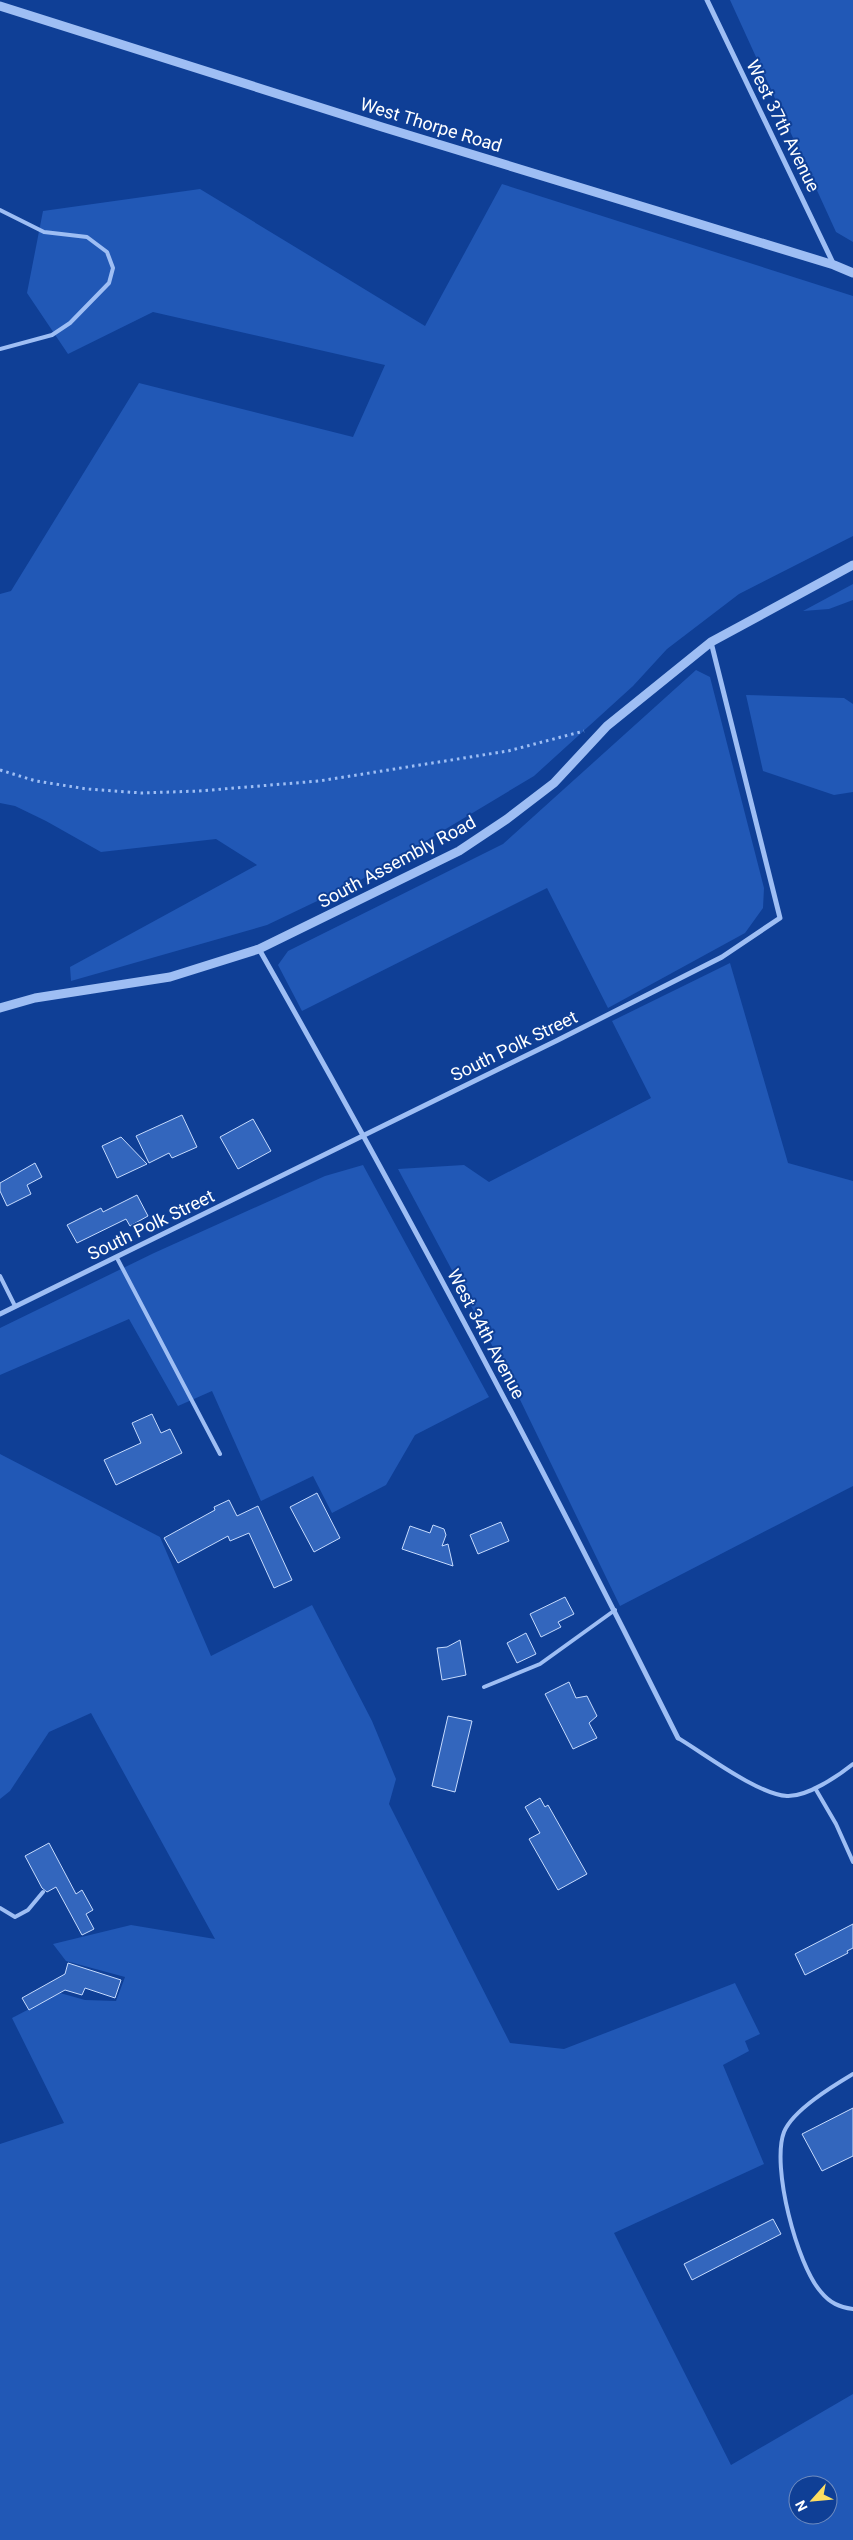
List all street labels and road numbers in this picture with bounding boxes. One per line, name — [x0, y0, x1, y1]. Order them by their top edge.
street label: West 37th Avenue — [742, 56, 825, 195]
street label: West Thorpe Road — [358, 93, 504, 156]
street label: South Assembly Road — [314, 811, 479, 912]
street label: South Polk Street — [447, 1006, 581, 1085]
street label: South Polk Street — [84, 1185, 218, 1264]
street label: West 34th Avenue — [443, 1265, 530, 1402]

